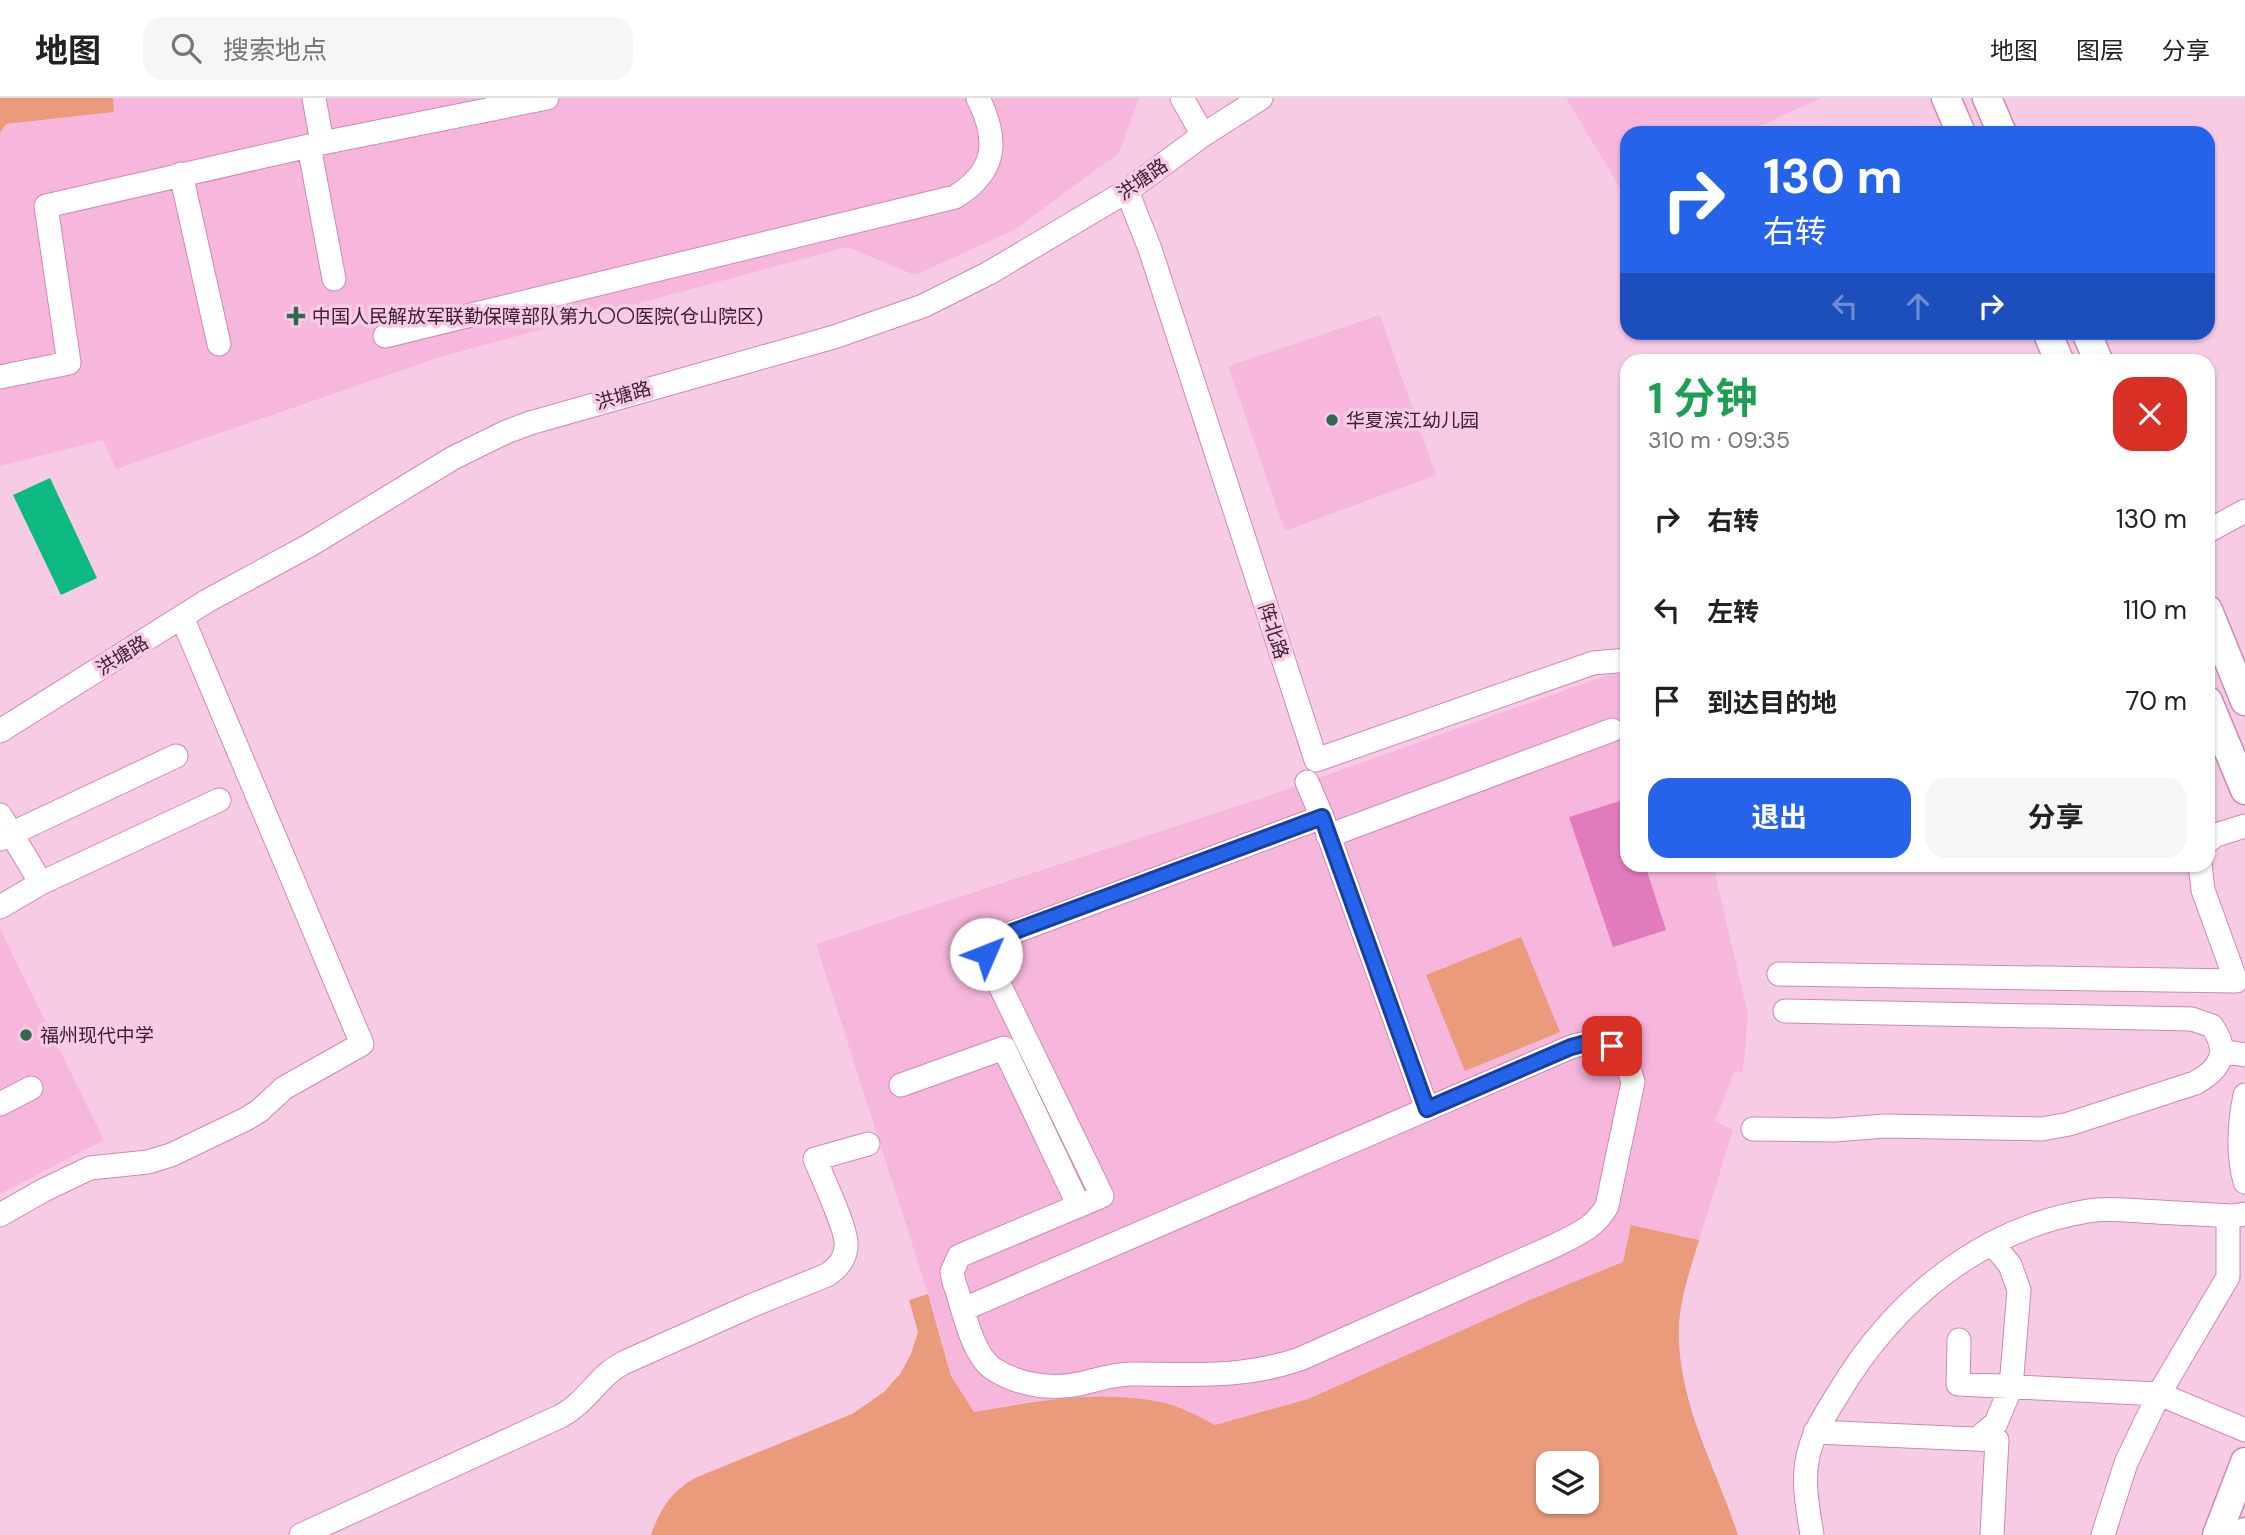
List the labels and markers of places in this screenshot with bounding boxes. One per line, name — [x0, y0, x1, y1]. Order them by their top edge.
place label: 中国人民解放军联勤保障部队第九〇〇医院(仓山院区) — [312, 304, 763, 329]
marker: 中国人民解放军联勤保障部队第九〇〇医院(仓山院区) — [286, 306, 306, 326]
place label: 华夏滨江幼儿园 — [1346, 408, 1479, 433]
marker: 华夏滨江幼儿园 — [1324, 412, 1340, 428]
pin — [1582, 1016, 1642, 1076]
place label: 福州现代中学 — [40, 1023, 154, 1048]
marker: 福州现代中学 — [18, 1027, 34, 1043]

